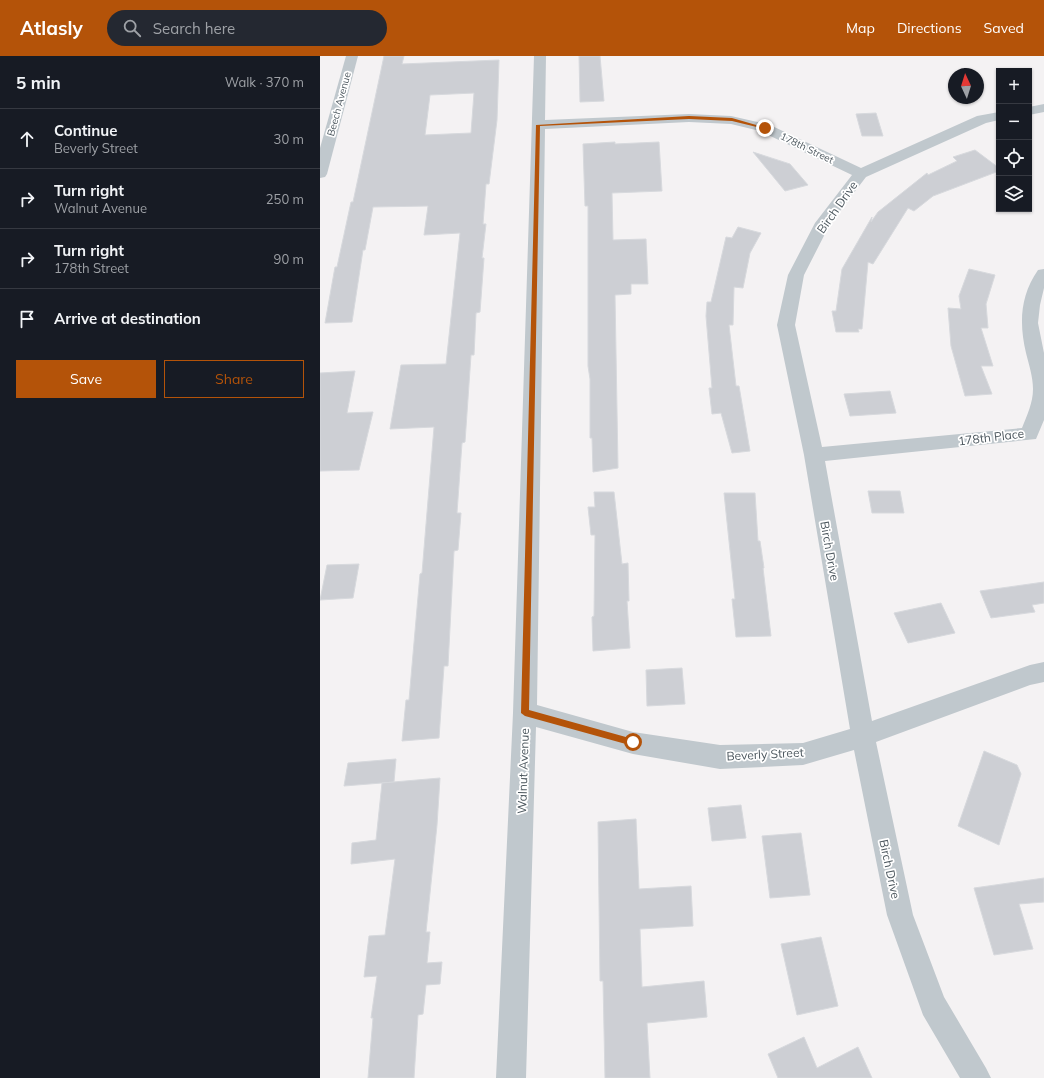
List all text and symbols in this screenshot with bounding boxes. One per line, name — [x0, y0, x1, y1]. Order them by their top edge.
search box — [107, 10, 387, 46]
text: Atlasly — [20, 16, 83, 40]
icon: search — [121, 17, 143, 39]
text: Search here — [153, 19, 235, 38]
text: Map — [846, 19, 875, 37]
text: Directions — [897, 19, 962, 37]
text: Saved — [984, 19, 1024, 37]
north arrow — [948, 68, 984, 104]
map controls — [996, 68, 1032, 212]
button: + — [996, 68, 1032, 104]
street label: Beech Avenue — [324, 70, 354, 138]
text: 5 min — [16, 72, 61, 93]
text: Walk · 370 m — [225, 74, 304, 90]
button: − — [996, 104, 1032, 140]
route end — [756, 119, 774, 137]
text: Continue — [54, 121, 117, 140]
icon: ahead — [16, 128, 38, 150]
street label: 178th Street — [778, 130, 836, 167]
text: 30 m — [274, 131, 304, 147]
text: Beverly Street — [54, 140, 138, 156]
button: locate — [996, 140, 1032, 176]
button: layers — [996, 176, 1032, 212]
street label: Birch Drive — [814, 178, 860, 236]
text: Turn right — [54, 181, 124, 200]
icon: right — [16, 188, 38, 210]
text: 250 m — [266, 191, 304, 207]
text: Walnut Avenue — [54, 200, 147, 216]
text: Turn right — [54, 241, 124, 260]
icon: right — [16, 248, 38, 270]
text: 90 m — [274, 251, 304, 267]
text: 178th Street — [54, 260, 129, 276]
icon: arrive — [16, 308, 38, 330]
text: Arrive at destination — [54, 309, 201, 328]
button: Save — [16, 360, 156, 398]
button: Share — [164, 360, 304, 398]
street label: 178th Place — [957, 426, 1025, 448]
street label: Birch Drive — [817, 520, 843, 582]
street label: Walnut Avenue — [514, 728, 532, 814]
route start — [624, 733, 642, 751]
street label: Beverly Street — [726, 744, 804, 764]
street label: Birch Drive — [876, 838, 904, 900]

